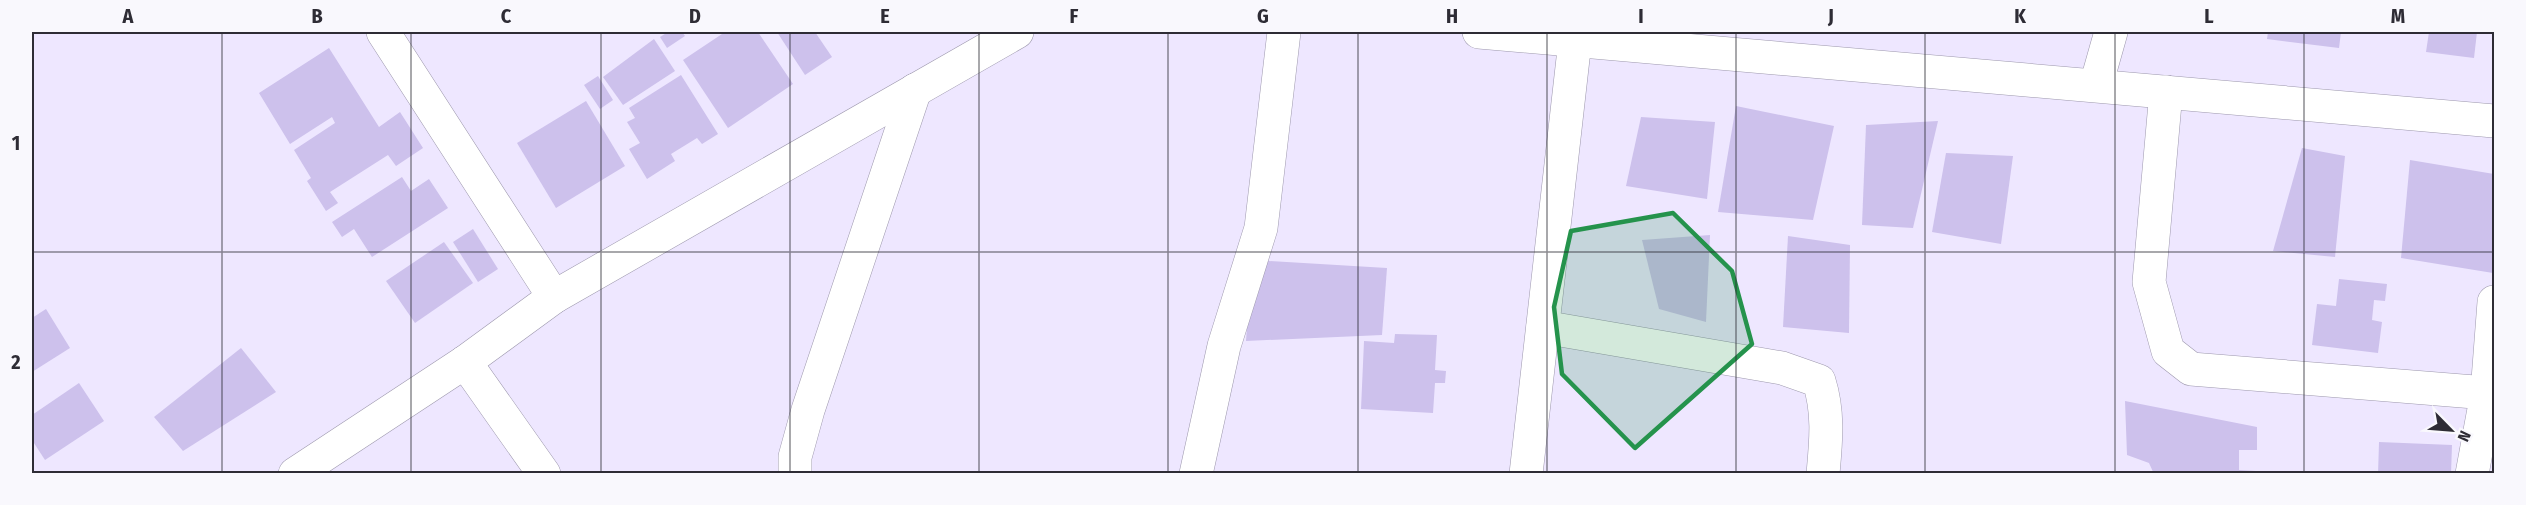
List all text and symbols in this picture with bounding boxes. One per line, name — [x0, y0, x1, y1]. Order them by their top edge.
text: A — [122, 4, 135, 28]
text: B — [311, 4, 323, 28]
text: C — [501, 4, 512, 28]
text: D — [689, 4, 701, 28]
text: E — [880, 4, 890, 28]
text: F — [1070, 4, 1079, 28]
text: G — [1257, 4, 1269, 28]
text: H — [1446, 4, 1458, 28]
text: I — [1638, 4, 1644, 28]
text: J — [1827, 4, 1834, 28]
text: K — [2014, 4, 2026, 28]
text: L — [2204, 4, 2214, 28]
text: M — [2391, 4, 2405, 28]
text: 1 — [12, 131, 20, 155]
text: 2 — [10, 350, 21, 374]
north arrow — [2421, 400, 2481, 460]
text: N — [2454, 428, 2475, 444]

